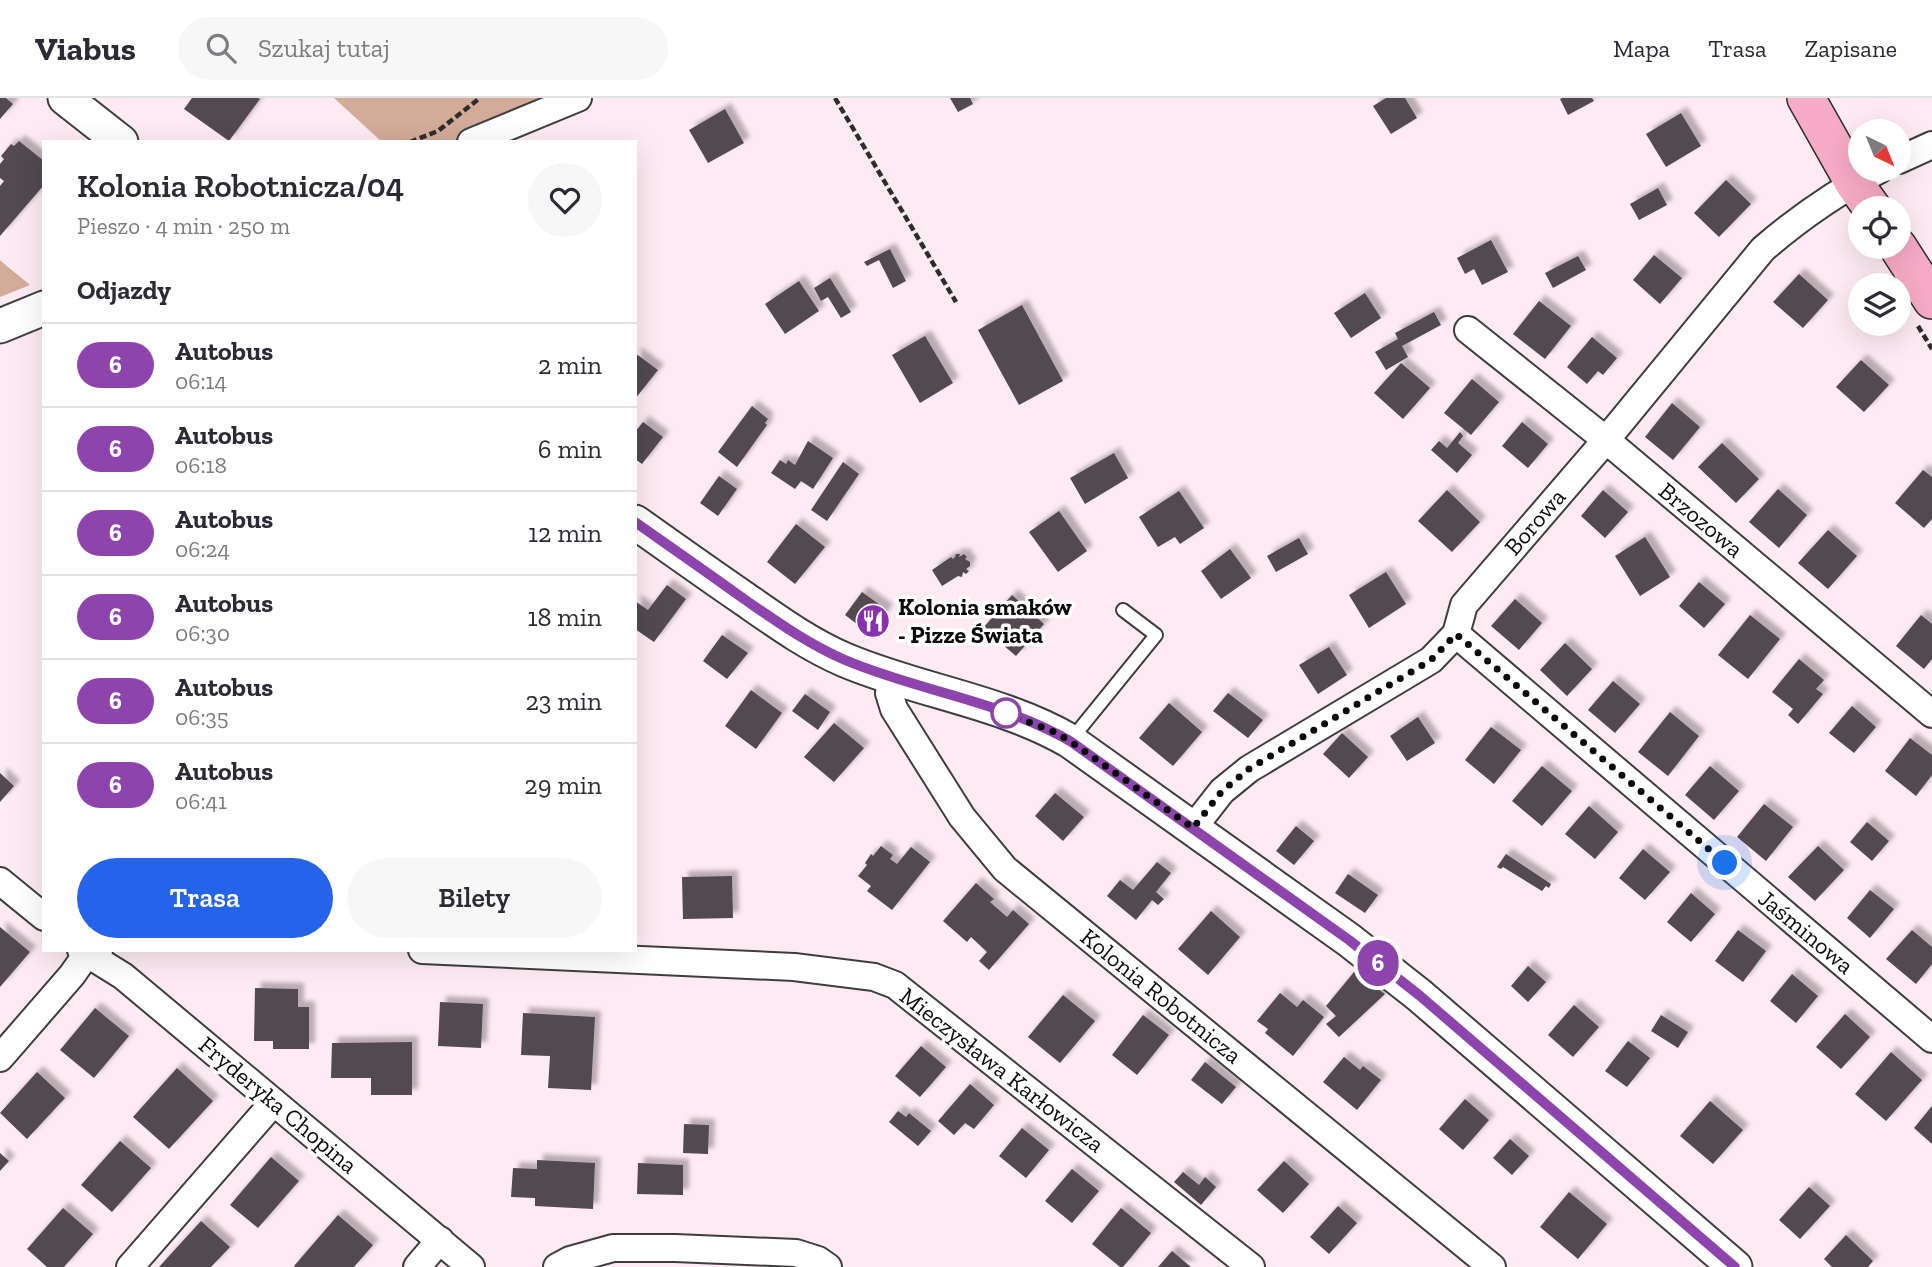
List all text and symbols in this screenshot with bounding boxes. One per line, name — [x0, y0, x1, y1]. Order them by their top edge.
search box — [178, 17, 668, 80]
text: Viabus — [35, 29, 136, 68]
icon: search — [202, 29, 240, 67]
text: Szukaj tutaj — [258, 32, 390, 64]
text: Mapa — [1613, 34, 1670, 63]
text: Trasa — [1708, 34, 1767, 63]
text: Zapisane — [1805, 34, 1897, 63]
north arrow — [1848, 119, 1911, 182]
map controls — [1848, 119, 1911, 336]
button: heart — [528, 163, 602, 237]
text: Kolonia Robotnicza/04 — [77, 166, 404, 205]
button: locate — [1848, 196, 1911, 259]
text: Pieszo · 4 min · 250 m — [77, 212, 290, 240]
button: layers — [1848, 273, 1911, 336]
text: Odjazdy — [77, 274, 171, 306]
text: Autobus — [175, 335, 273, 367]
text: 2 min — [538, 349, 602, 381]
text: 6 — [109, 350, 122, 379]
text: 06:14 — [175, 367, 227, 395]
text: Autobus — [175, 419, 273, 451]
text: 6 min — [538, 433, 602, 465]
text: 6 — [109, 434, 122, 463]
text: 06:18 — [175, 451, 227, 479]
street label: Brzozowa — [1653, 476, 1750, 564]
street label: Borowa — [1498, 482, 1572, 561]
text: Autobus — [175, 503, 273, 535]
text: 12 min — [528, 517, 602, 549]
text: 6 — [109, 518, 122, 547]
text: 06:24 — [175, 535, 230, 563]
text: Autobus — [175, 587, 273, 619]
place label: Kolonia smaków - Pizze Świata — [898, 592, 1073, 649]
text: 18 min — [527, 601, 602, 633]
text: 6 — [109, 602, 122, 631]
restaurant icon: Kolonia smaków - Pizze Świata — [854, 602, 892, 640]
text: 06:30 — [175, 619, 230, 647]
text: Autobus — [175, 671, 273, 703]
text: 23 min — [525, 685, 602, 717]
text: 6 — [109, 686, 122, 715]
unlabelled marker — [991, 698, 1021, 728]
text: 06:35 — [175, 703, 229, 731]
text: Autobus — [175, 755, 273, 787]
text: 29 min — [524, 769, 602, 801]
text: 6 — [109, 770, 122, 799]
text: 06:41 — [175, 787, 227, 815]
your location — [1707, 845, 1742, 880]
button: Trasa — [77, 858, 333, 938]
button: Bilety — [347, 858, 602, 938]
street label: Jaśminowa — [1753, 883, 1860, 980]
street label: Kolonia Robotnicza — [1075, 922, 1248, 1070]
line badge: 6 — [1355, 940, 1401, 986]
text: 6 — [1372, 948, 1384, 977]
street label: Mieczysława Karłowicza — [894, 981, 1111, 1159]
street label: Fryderyka Chopina — [193, 1030, 364, 1180]

